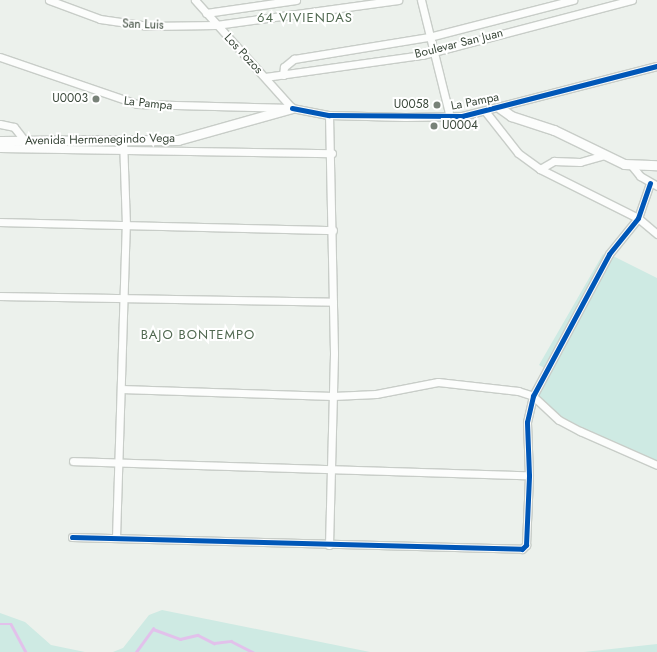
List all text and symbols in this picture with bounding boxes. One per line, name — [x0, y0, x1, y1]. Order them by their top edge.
district label: 64 VIVIENDAS — [257, 10, 353, 26]
street label: San Luis — [122, 17, 164, 33]
street label: Boulevar San Juan — [413, 26, 505, 62]
street label: Los Pozos — [221, 31, 265, 77]
street label: La Pampa — [450, 90, 500, 114]
place label: U0003 — [52, 92, 88, 106]
marker: U0003 — [91, 94, 101, 104]
street label: La Pampa — [123, 94, 173, 114]
place label: U0058 — [394, 98, 429, 112]
marker: U0058 — [432, 100, 442, 110]
place label: U0004 — [442, 119, 478, 133]
marker: U0004 — [429, 121, 439, 131]
street label: Avenida Hermenegindo Vega — [25, 131, 175, 149]
district label: BAJO BONTEMPO — [141, 327, 255, 343]

